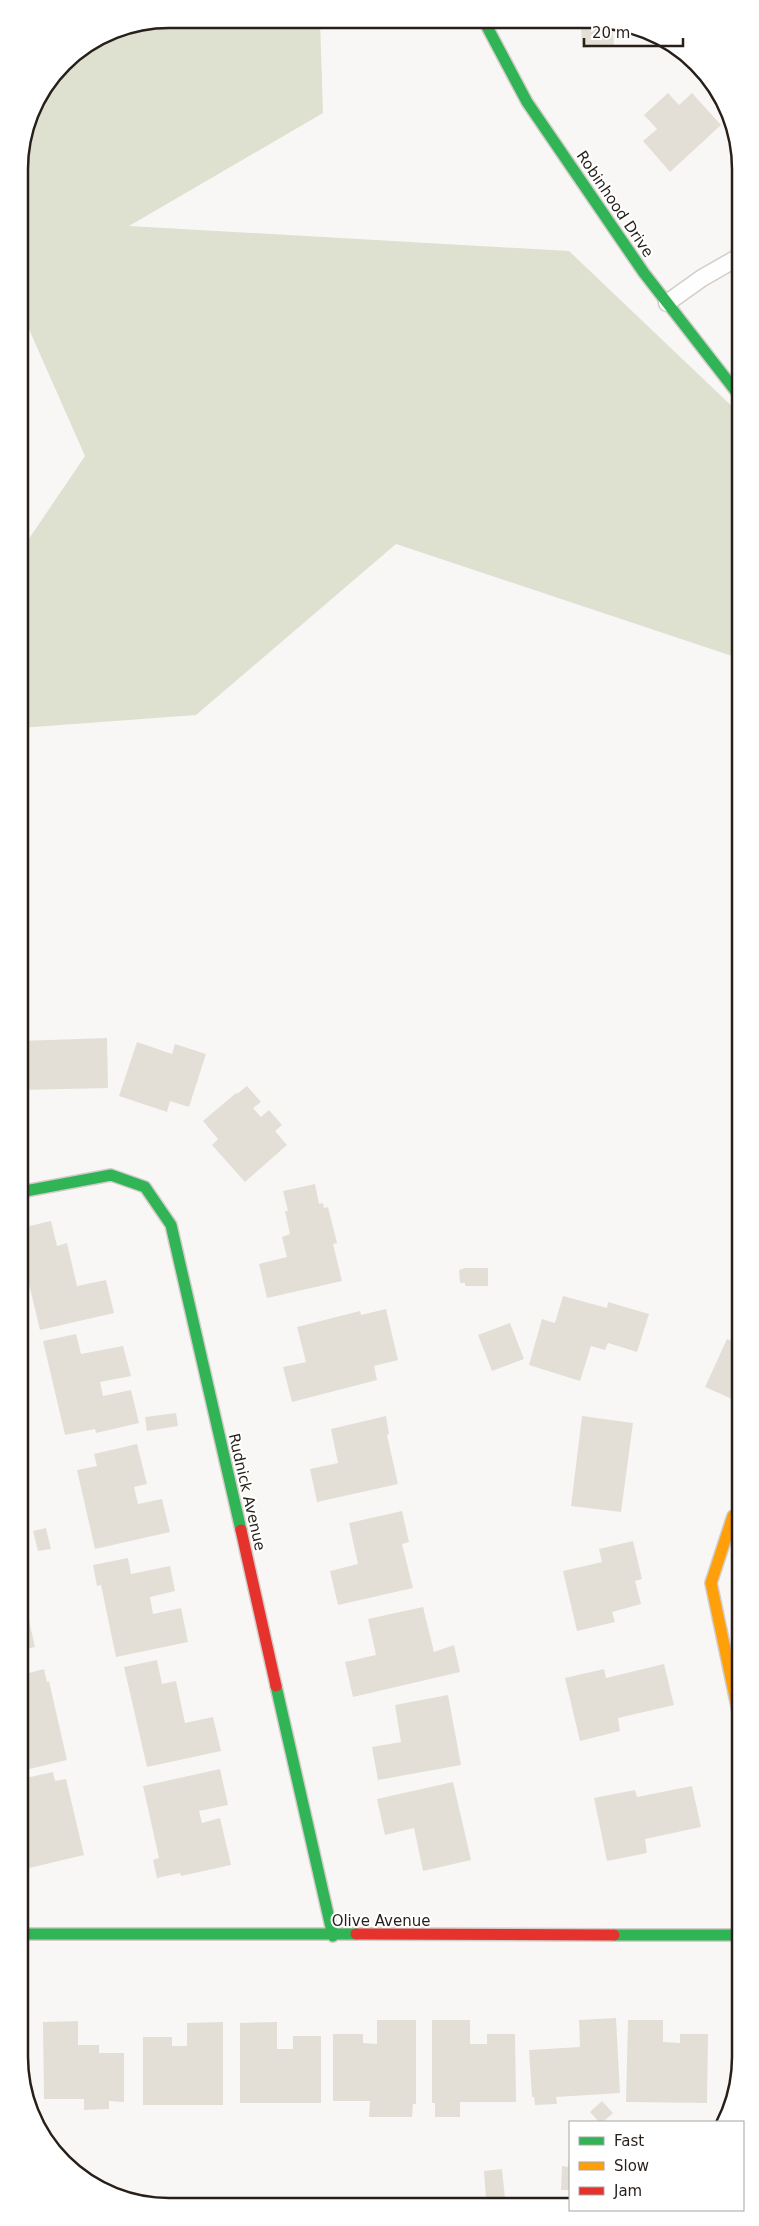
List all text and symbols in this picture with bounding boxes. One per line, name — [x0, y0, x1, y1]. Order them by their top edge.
scale bar — [584, 15, 683, 47]
text: 20 m — [592, 24, 630, 42]
street label: Robinhood Drive — [573, 147, 657, 261]
street label: Rudnick Avenue — [225, 1432, 269, 1552]
street label: Olive Avenue — [332, 1912, 430, 1930]
legend — [569, 2121, 744, 2211]
text: Fast — [614, 2132, 644, 2150]
text: Slow — [614, 2157, 649, 2175]
text: Jam — [613, 2182, 642, 2200]

